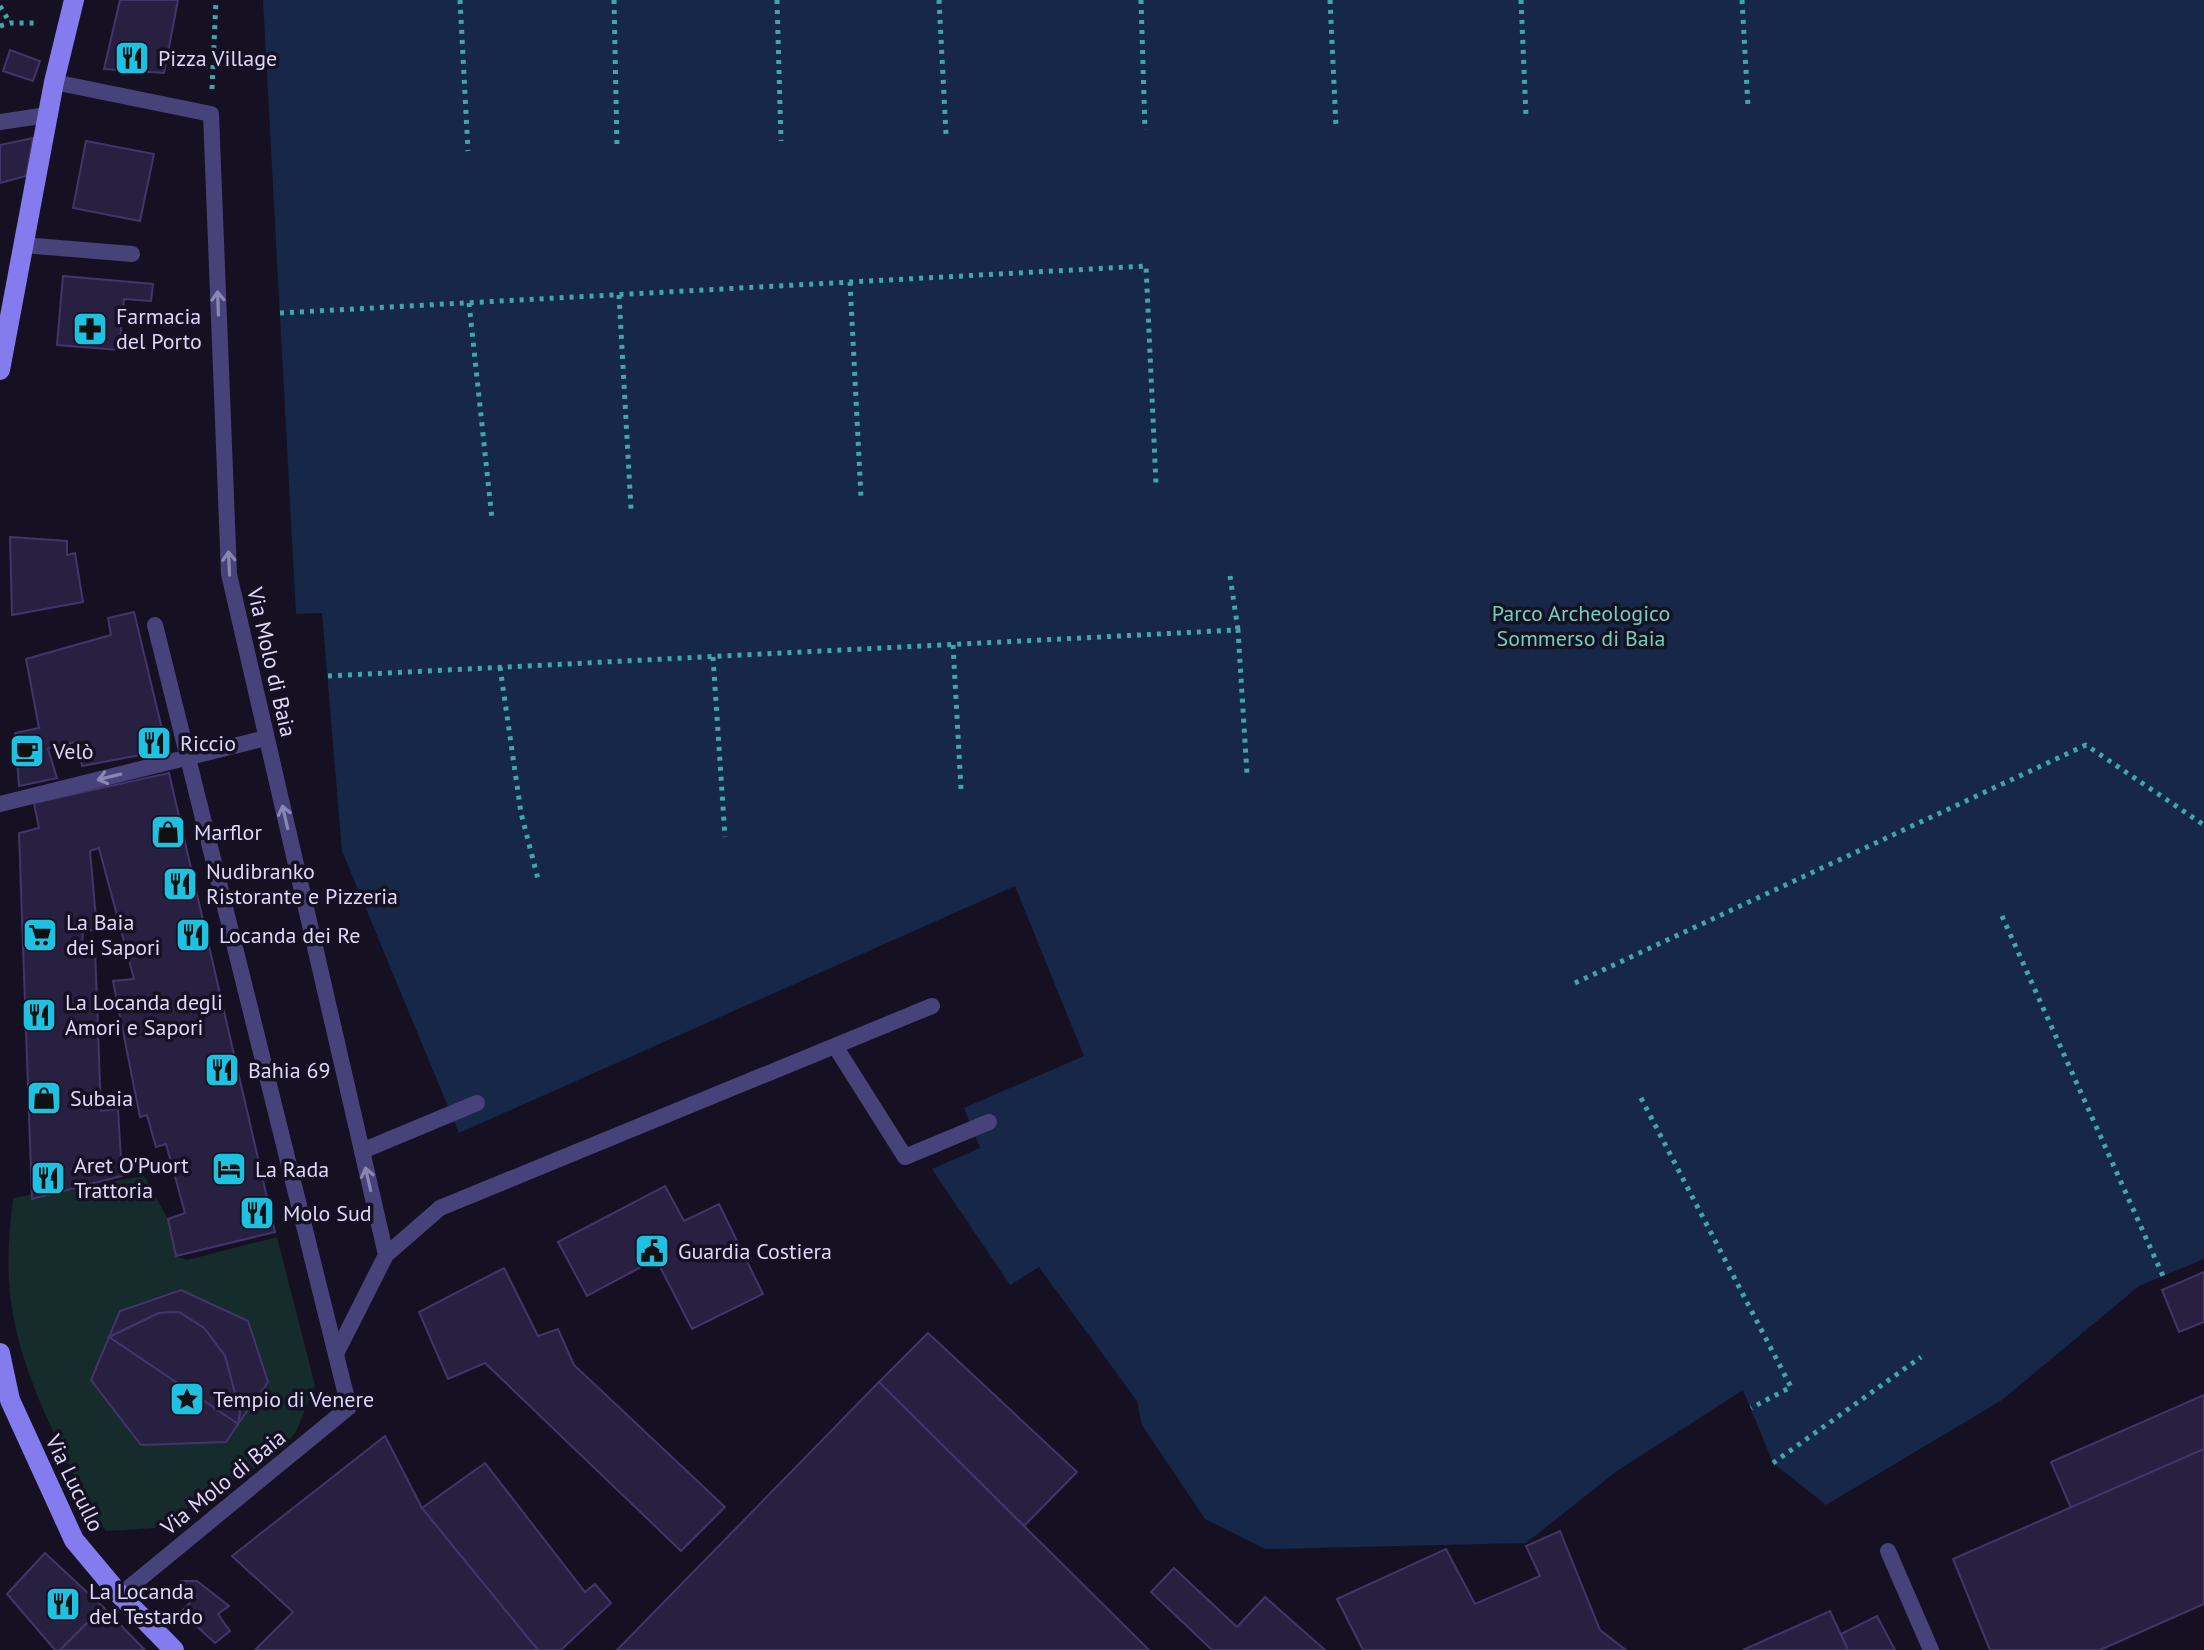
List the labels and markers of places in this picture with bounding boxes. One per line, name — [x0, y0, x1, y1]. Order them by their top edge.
restaurant icon: Pizza Village — [113, 39, 151, 77]
place label: Pizza Village — [158, 44, 277, 72]
place label: Farmacia del Porto — [116, 302, 202, 355]
pharmacy icon: Farmacia del Porto — [71, 310, 109, 348]
restaurant icon: Riccio — [135, 724, 173, 762]
place label: Riccio — [180, 729, 236, 757]
cafe icon: Velò — [8, 732, 46, 770]
place label: Velò — [52, 737, 94, 765]
shop icon: Marflor — [149, 813, 187, 851]
place label: Marflor — [194, 818, 262, 846]
place label: Nudibranko Ristorante e Pizzeria — [206, 857, 398, 910]
restaurant icon: Nudibranko Ristorante e Pizzeria — [161, 865, 199, 903]
place label: La Baia dei Sapori — [66, 908, 160, 961]
supermarket icon: La Baia dei Sapori — [21, 916, 59, 954]
restaurant icon: Locanda dei Re — [174, 916, 212, 954]
place label: Locanda dei Re — [219, 921, 360, 949]
place label: La Locanda degli Amori e Sapori — [65, 988, 223, 1041]
restaurant icon: La Locanda degli Amori e Sapori — [20, 996, 58, 1034]
restaurant icon: Bahia 69 — [203, 1051, 241, 1089]
place label: Bahia 69 — [248, 1056, 330, 1084]
shop icon: Subaia — [25, 1079, 63, 1117]
place label: Subaia — [70, 1084, 133, 1112]
hotel icon: La Rada — [210, 1150, 248, 1188]
place label: Aret O'Puort Trattoria — [74, 1151, 189, 1204]
place label: La Rada — [255, 1155, 329, 1183]
restaurant icon: Aret O'Puort Trattoria — [29, 1159, 67, 1197]
restaurant icon: Molo Sud — [238, 1194, 276, 1232]
place label: Molo Sud — [283, 1199, 372, 1227]
public building icon: Guardia Costiera — [633, 1232, 671, 1270]
place label: Guardia Costiera — [678, 1237, 832, 1265]
place icon: Tempio di Venere — [168, 1380, 206, 1418]
place label: Tempio di Venere — [213, 1385, 374, 1413]
place label: La Locanda del Testardo — [89, 1577, 203, 1630]
restaurant icon: La Locanda del Testardo — [44, 1585, 82, 1623]

